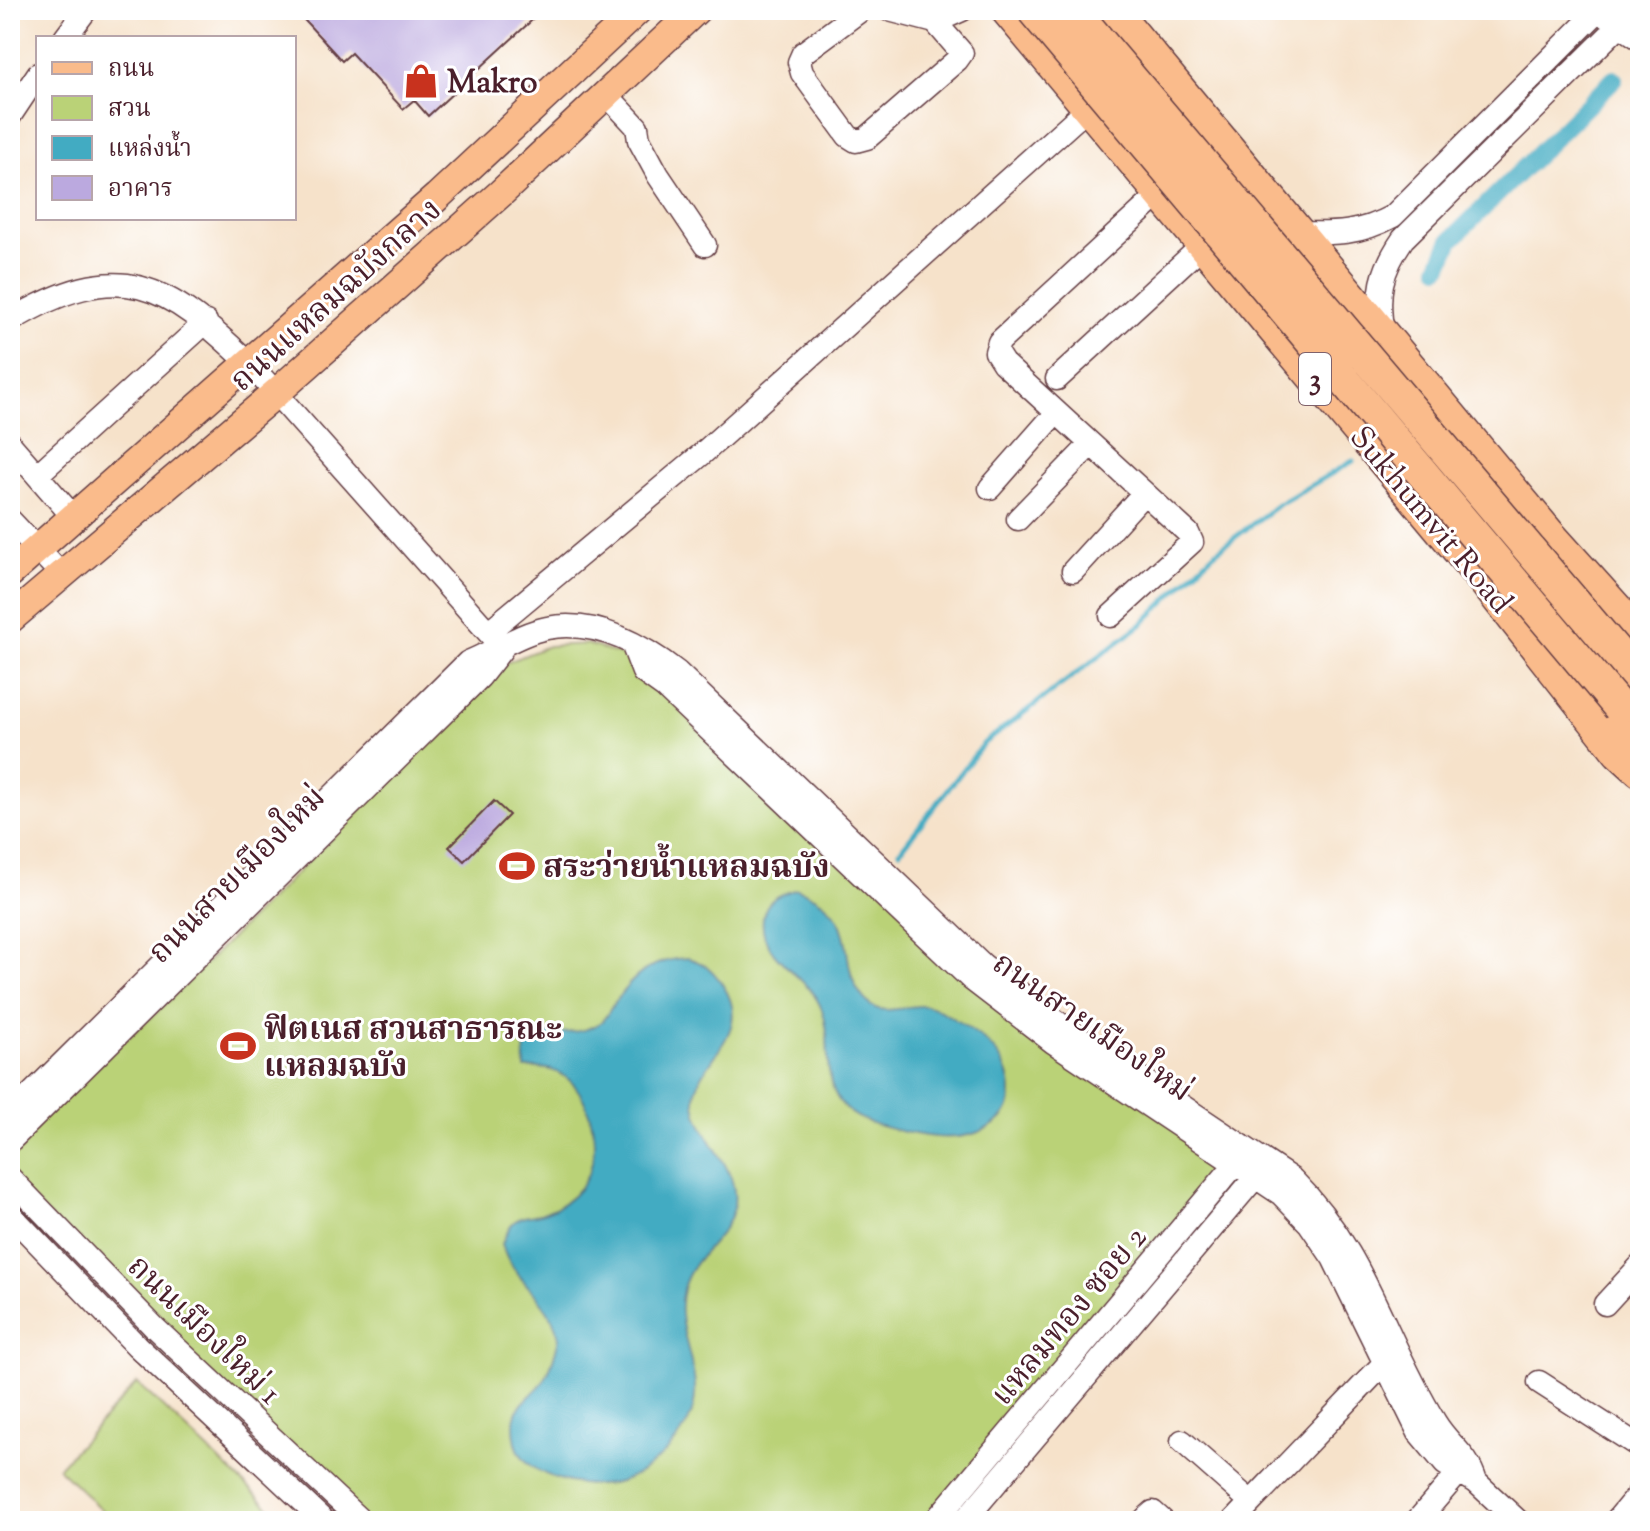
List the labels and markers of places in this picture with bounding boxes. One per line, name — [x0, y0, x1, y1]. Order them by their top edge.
place label: Makro — [447, 61, 538, 107]
shop icon: Makro — [402, 62, 440, 100]
place label: สระว่ายน้ำแหลมฉบัง — [543, 843, 830, 892]
sports icon: สระว่ายน้ำแหลมฉบัง — [498, 847, 536, 885]
place label: ฟิตเนส สวนสาธารณะ แหลมฉบัง — [264, 1008, 562, 1091]
sports icon: ฟิตเนส สวนสาธารณะ แหลมฉบัง — [219, 1027, 257, 1065]

